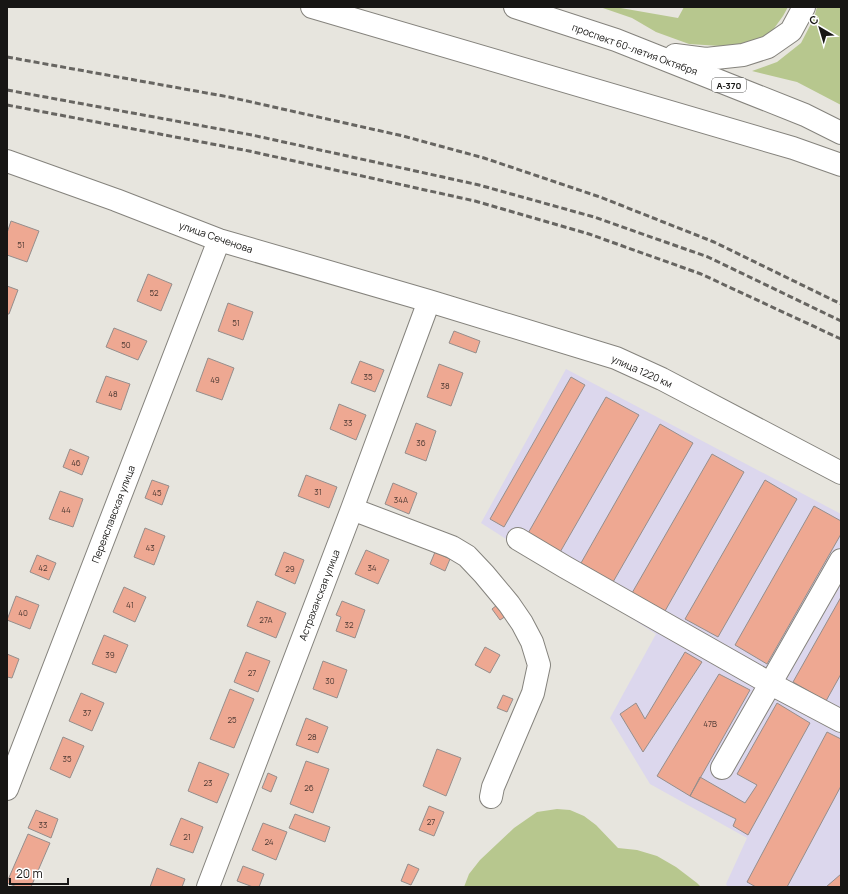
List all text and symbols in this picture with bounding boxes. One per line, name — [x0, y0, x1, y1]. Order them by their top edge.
north arrow — [800, 8, 840, 48]
text: С — [806, 11, 821, 28]
street label: проспект 60-летия Октября — [570, 20, 700, 78]
road number: А-370 — [712, 78, 746, 92]
street label: улица Сеченова — [177, 218, 255, 256]
house number: 51 — [17, 239, 25, 250]
house number: 52 — [150, 287, 159, 298]
house number: 51 — [232, 317, 240, 328]
house number: 50 — [121, 339, 131, 350]
street label: улица 1220 км — [609, 351, 675, 391]
house number: 35 — [363, 371, 373, 382]
house number: 49 — [210, 374, 220, 385]
house number: 38 — [440, 380, 450, 391]
house number: 48 — [108, 388, 118, 399]
house number: 33 — [344, 417, 352, 428]
house number: 36 — [416, 437, 426, 448]
house number: 46 — [71, 457, 81, 468]
street label: Переяславская улица — [88, 463, 138, 565]
house number: 31 — [314, 486, 322, 497]
house number: 45 — [152, 487, 162, 498]
house number: 34А — [394, 494, 408, 505]
house number: 44 — [61, 504, 71, 515]
house number: 43 — [145, 542, 155, 553]
street label: Астраханская улица — [295, 547, 343, 643]
house number: 42 — [38, 562, 48, 573]
house number: 34 — [367, 562, 377, 573]
house number: 29 — [285, 563, 295, 574]
house number: 41 — [126, 599, 134, 610]
house number: 40 — [18, 607, 28, 618]
house number: 27А — [259, 614, 273, 625]
house number: 32 — [345, 619, 354, 630]
house number: 39 — [105, 649, 115, 660]
house number: 27 — [248, 667, 256, 678]
house number: 30 — [325, 675, 335, 686]
house number: 37 — [83, 707, 91, 718]
house number: 25 — [227, 714, 237, 725]
house number: 47В — [703, 718, 717, 729]
house number: 28 — [307, 731, 317, 742]
house number: 35 — [62, 753, 72, 764]
house number: 23 — [204, 777, 212, 788]
house number: 26 — [304, 782, 314, 793]
house number: 27 — [427, 816, 435, 827]
house number: 33 — [39, 819, 47, 830]
house number: 21 — [183, 831, 191, 842]
house number: 24 — [264, 836, 274, 847]
scale bar — [10, 860, 68, 886]
text: 20 m — [16, 865, 43, 882]

